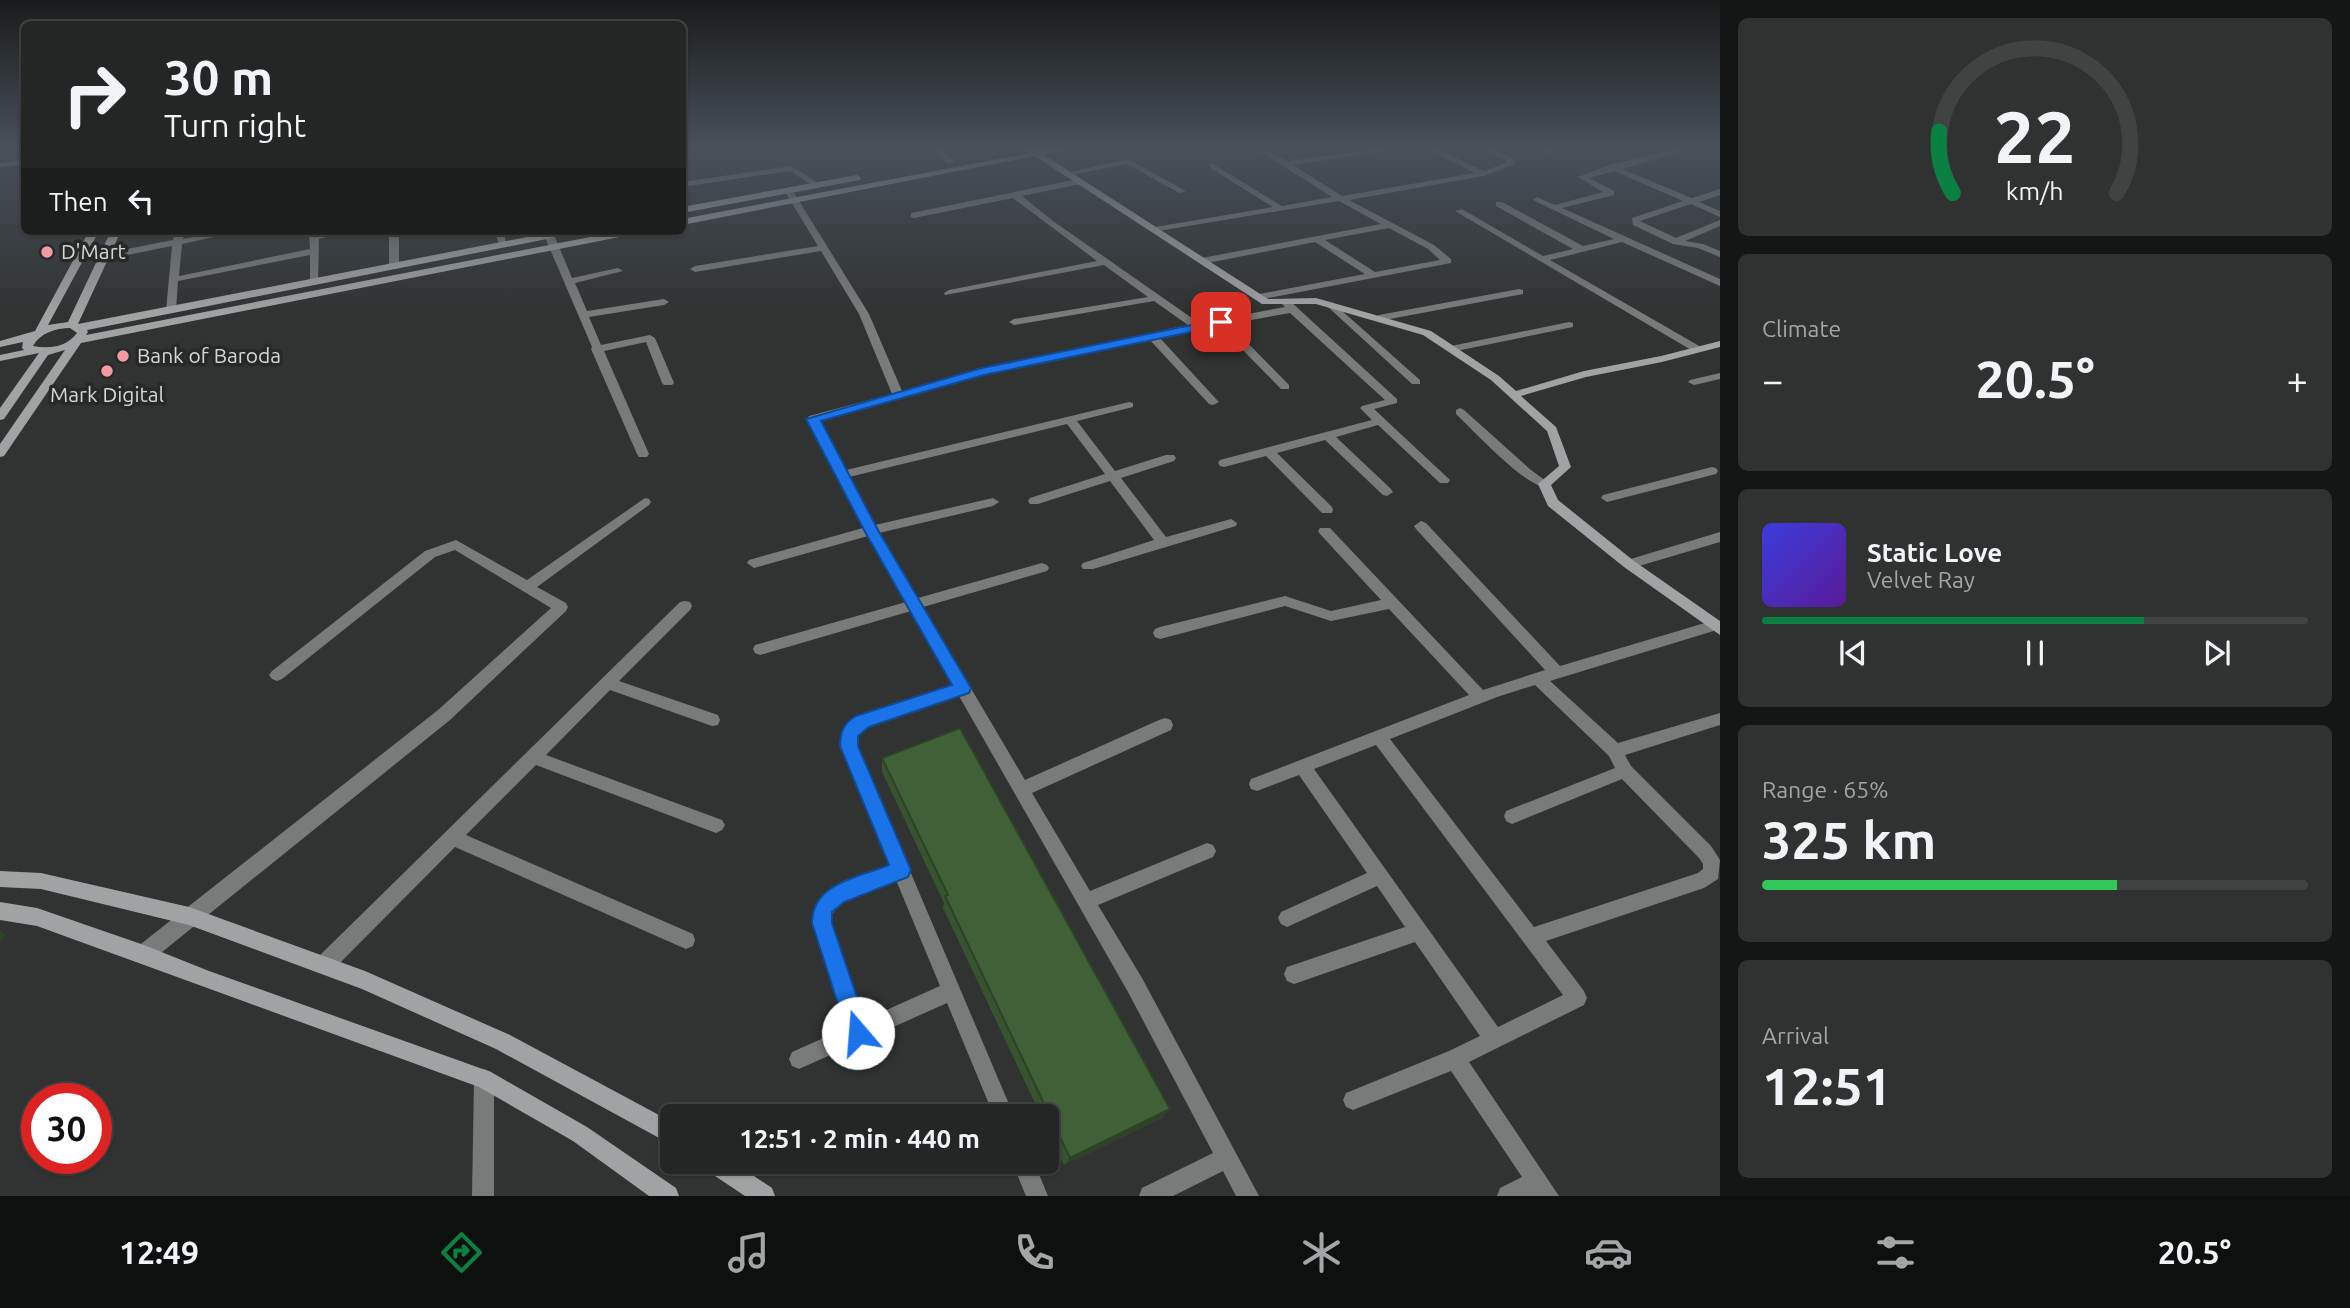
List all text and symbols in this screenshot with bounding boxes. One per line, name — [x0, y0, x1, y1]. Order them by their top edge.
icon: right — [49, 49, 140, 140]
text: 30 m — [164, 49, 273, 104]
text: 22 — [1994, 95, 2076, 177]
text: Turn right — [164, 107, 306, 143]
text: km/h — [2006, 177, 2064, 205]
icon: left — [122, 182, 160, 220]
text: Then — [49, 187, 108, 216]
place label: D'Mart — [61, 239, 126, 263]
marker: D'Mart — [39, 244, 55, 260]
pin — [1191, 292, 1251, 352]
icon: arrive — [1202, 303, 1240, 341]
text: Climate — [1762, 316, 1841, 341]
place label: Bank of Baroda — [137, 343, 281, 367]
marker: Bank of Baroda — [115, 348, 131, 364]
text: 20.5° — [1975, 350, 2095, 408]
text: − — [1762, 359, 1783, 401]
text: + — [2287, 359, 2308, 401]
marker: Mark Digital — [99, 363, 115, 379]
place label: Mark Digital — [50, 382, 164, 406]
text: Static Love — [1867, 538, 2002, 567]
text: Velvet Ray — [1867, 567, 1975, 592]
icon: previous — [1834, 634, 1872, 672]
icon: pause — [2016, 634, 2054, 672]
icon: next — [2198, 634, 2236, 672]
text: Range · 65% — [1762, 777, 1889, 802]
text: 325 km — [1762, 811, 1936, 869]
position arrow — [821, 996, 895, 1070]
text: Arrival — [1762, 1023, 1829, 1048]
text: 12:51 — [1762, 1057, 1892, 1115]
speed limit sign: 30 — [21, 1083, 112, 1174]
text: 12:51 · 2 min · 440 m — [739, 1124, 980, 1153]
icon: directions — [437, 1228, 486, 1277]
icon: music — [724, 1228, 773, 1277]
icon: phone — [1010, 1228, 1059, 1277]
icon: climate — [1297, 1228, 1346, 1277]
icon: car — [1584, 1228, 1633, 1277]
icon: filters — [1871, 1228, 1920, 1277]
text: 12:49 — [119, 1234, 199, 1270]
text: 20.5° — [2158, 1234, 2231, 1270]

